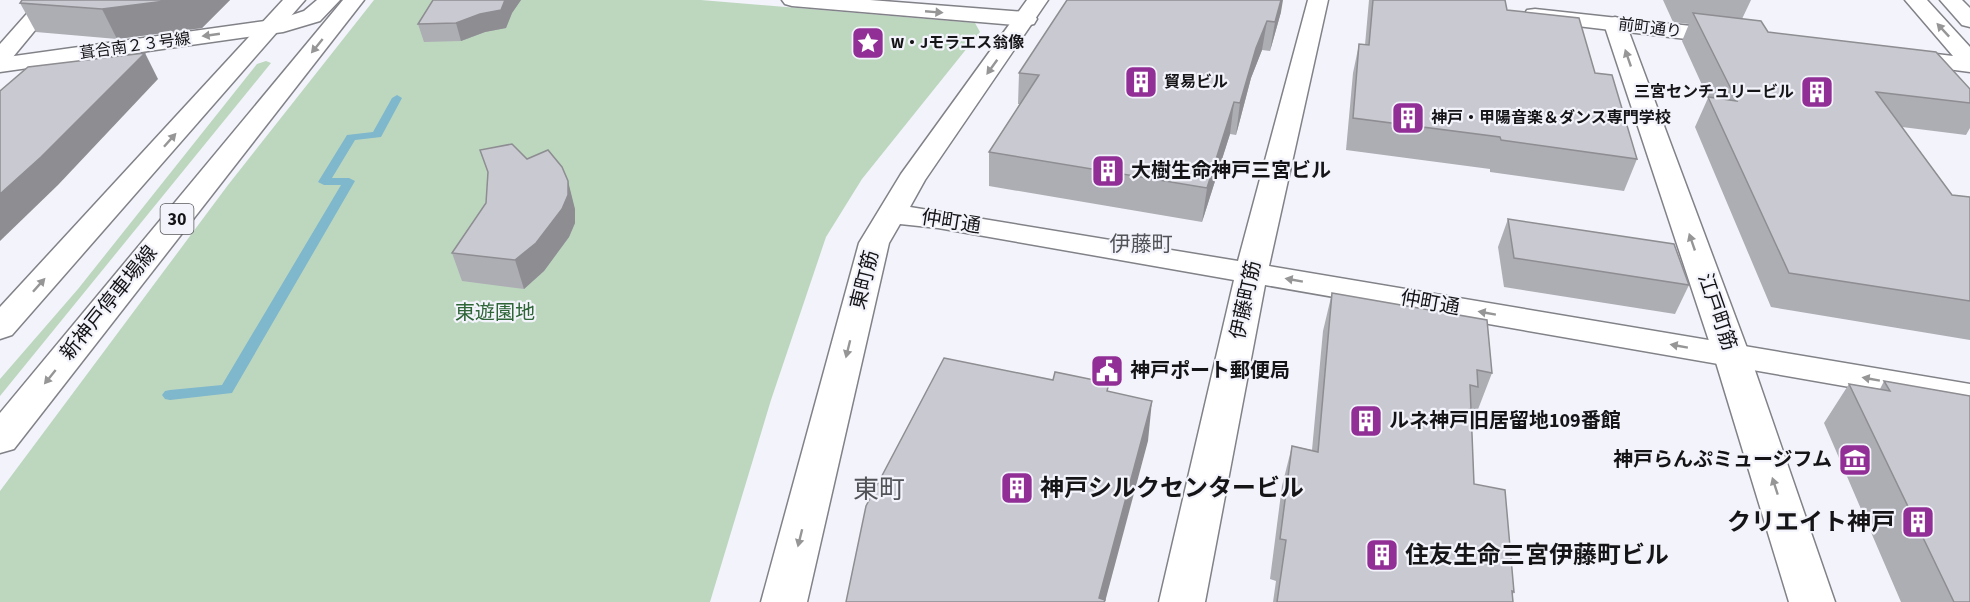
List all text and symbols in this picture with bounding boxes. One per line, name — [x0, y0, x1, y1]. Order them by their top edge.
one-way arrow — [925, 7, 944, 16]
street label: 前町通り — [1617, 13, 1683, 43]
one-way arrow — [1936, 23, 1950, 38]
place icon: W・Jモラエス翁像 — [850, 25, 886, 61]
street label: 葺合南２３号線 — [78, 27, 192, 65]
one-way arrow — [202, 31, 221, 40]
place label: W・Jモラエス翁像 — [891, 32, 1024, 54]
one-way arrow — [312, 38, 324, 53]
one-way arrow — [1622, 49, 1632, 67]
one-way arrow — [986, 59, 998, 75]
building icon: 貿易ビル — [1123, 64, 1159, 100]
place label: 貿易ビル — [1164, 71, 1228, 93]
building icon: 三宮センチュリービル — [1799, 74, 1835, 110]
place label: 三宮センチュリービル — [1634, 81, 1794, 103]
building icon: 神戸・甲陽音楽＆ダンス専門学校 — [1390, 100, 1426, 136]
place label: 神戸・甲陽音楽＆ダンス専門学校 — [1431, 107, 1671, 129]
one-way arrow — [163, 133, 176, 148]
building icon: 大樹生命神戸三宮ビル — [1090, 153, 1126, 189]
place label: 大樹生命神戸三宮ビル — [1131, 157, 1331, 185]
street label: 仲町通 — [919, 203, 983, 241]
road number: 30 — [160, 204, 194, 234]
district label: 伊藤町 — [1110, 229, 1173, 259]
one-way arrow — [1687, 233, 1697, 251]
street label: 新神戸停車場線 — [54, 240, 164, 366]
street label: 東町筋 — [844, 248, 886, 312]
street label: 伊藤町筋 — [1224, 258, 1268, 342]
street label: 江戸町筋 — [1691, 270, 1743, 354]
one-way arrow — [1285, 275, 1304, 284]
one-way arrow — [32, 278, 45, 293]
street label: 仲町通 — [1398, 284, 1462, 322]
park label: 東遊園地 — [455, 299, 535, 327]
one-way arrow — [1477, 308, 1496, 317]
one-way arrow — [842, 340, 852, 358]
one-way arrow — [1669, 342, 1688, 351]
public building icon: 神戸ポート郵便局 — [1089, 353, 1125, 389]
place label: 神戸ポート郵便局 — [1130, 357, 1290, 385]
one-way arrow — [43, 369, 56, 385]
one-way arrow — [1861, 374, 1880, 383]
building icon: ルネ神戸旧居留地109番館 — [1348, 403, 1384, 439]
place label: ルネ神戸旧居留地109番館 — [1389, 407, 1621, 435]
museum icon: 神戸らんぷミュージフム — [1837, 442, 1873, 478]
place label: 神戸らんぷミュージフム — [1613, 446, 1832, 474]
building icon: 神戸シルクセンタービル — [999, 470, 1035, 506]
district label: 東町 — [853, 471, 905, 508]
place label: 神戸シルクセンタービル — [1040, 471, 1304, 506]
one-way arrow — [1769, 477, 1779, 495]
building icon: クリエイト神戸 — [1900, 504, 1936, 540]
place label: クリエイト神戸 — [1727, 505, 1895, 540]
one-way arrow — [795, 529, 805, 547]
building icon: 住友生命三宮伊藤町ビル — [1364, 537, 1400, 573]
place label: 住友生命三宮伊藤町ビル — [1405, 538, 1669, 573]

